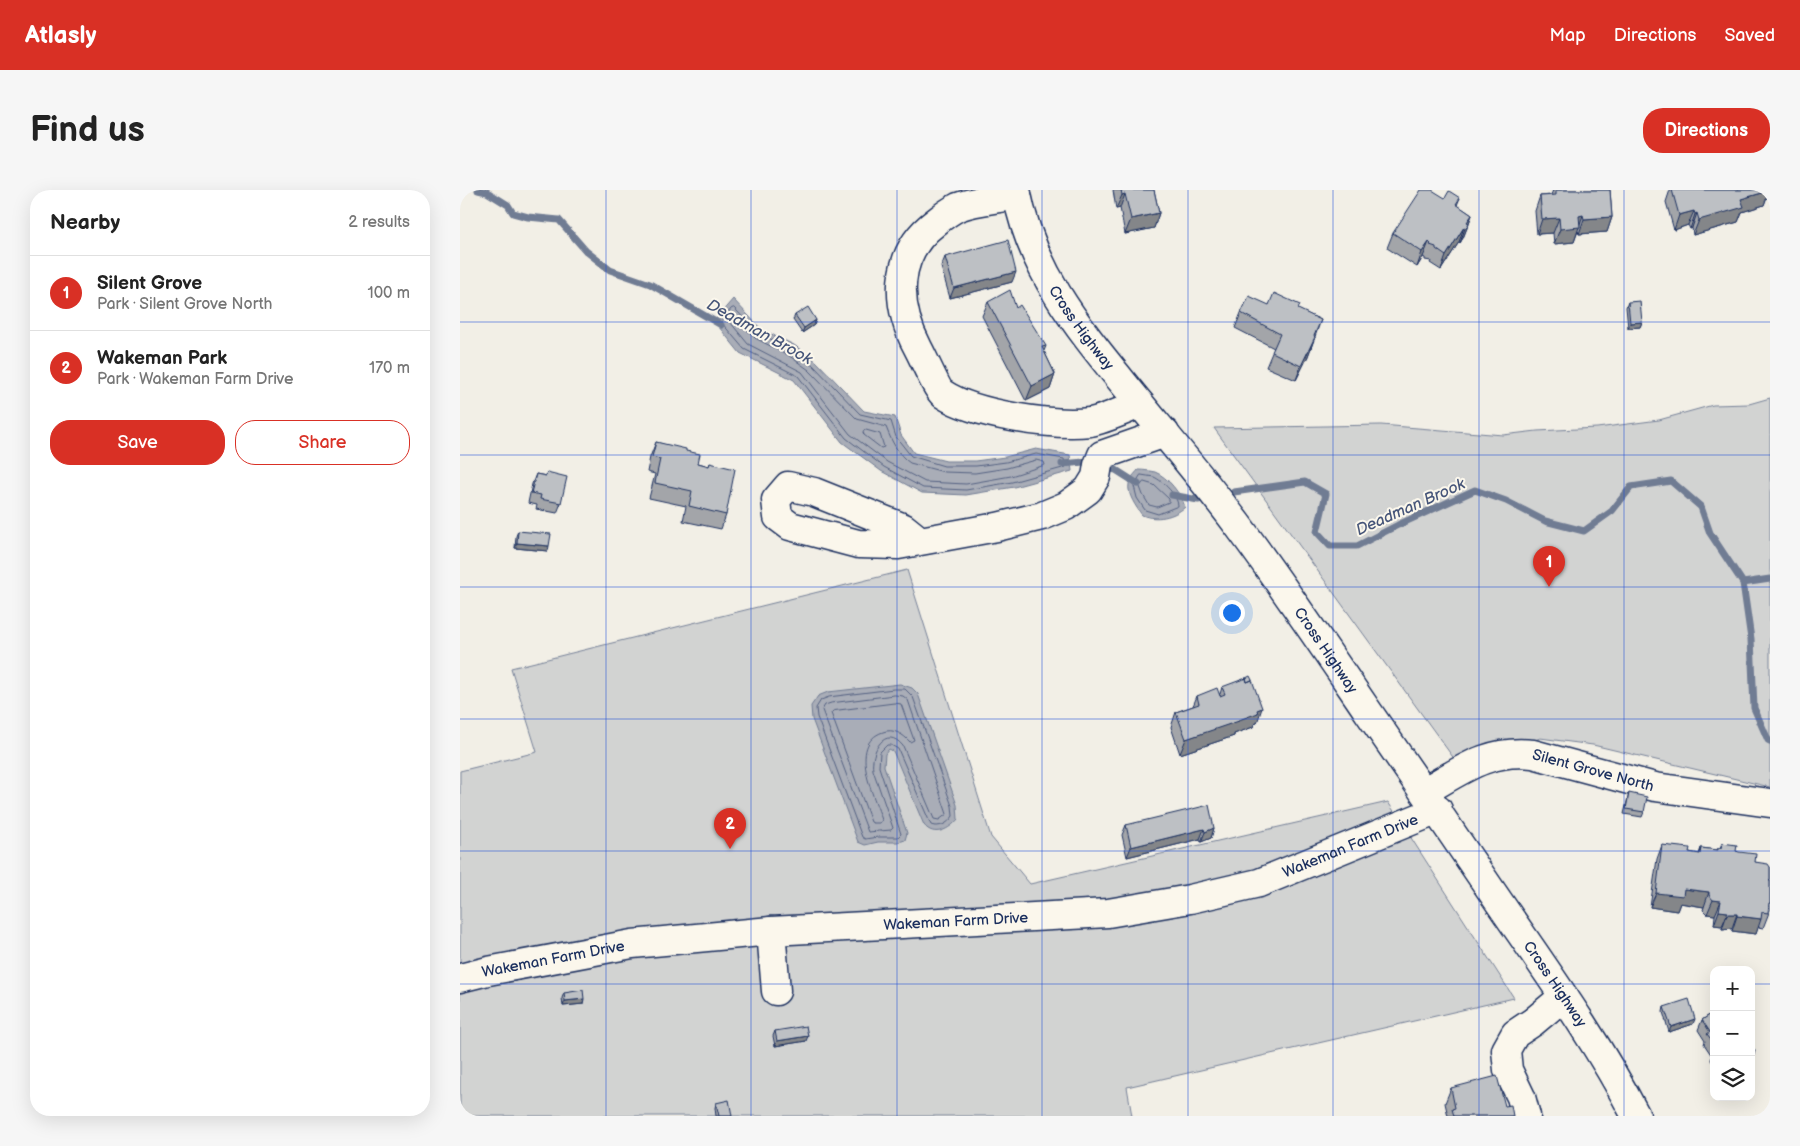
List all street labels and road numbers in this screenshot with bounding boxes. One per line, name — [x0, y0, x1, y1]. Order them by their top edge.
street label: Cross Highway — [1044, 282, 1118, 374]
street label: Cross Highway — [1290, 604, 1362, 697]
street label: Silent Grove North — [1530, 745, 1656, 796]
street label: Wakeman Farm Drive — [1280, 810, 1421, 882]
street label: Wakeman Farm Drive — [883, 908, 1029, 935]
street label: Wakeman Farm Drive — [480, 937, 626, 982]
street label: Cross Highway — [1519, 938, 1591, 1031]

